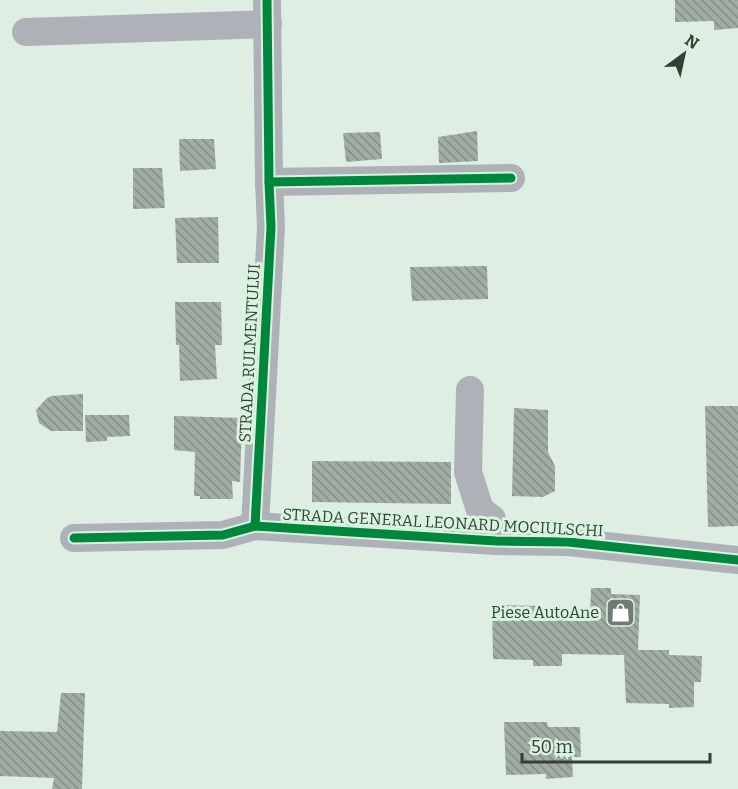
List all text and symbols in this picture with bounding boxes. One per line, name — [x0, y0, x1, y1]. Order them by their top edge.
north arrow — [654, 24, 714, 84]
text: N — [682, 31, 702, 53]
street label: STRADA RULMENTULUI — [235, 263, 264, 443]
street label: STRADA GENERAL LEONARD MOCIULSCHI — [282, 505, 604, 540]
shop icon: Piese AutoAne — [604, 596, 636, 628]
place label: Piese AutoAne — [491, 603, 599, 622]
scale bar — [522, 726, 710, 764]
text: 50 m — [531, 736, 573, 758]

